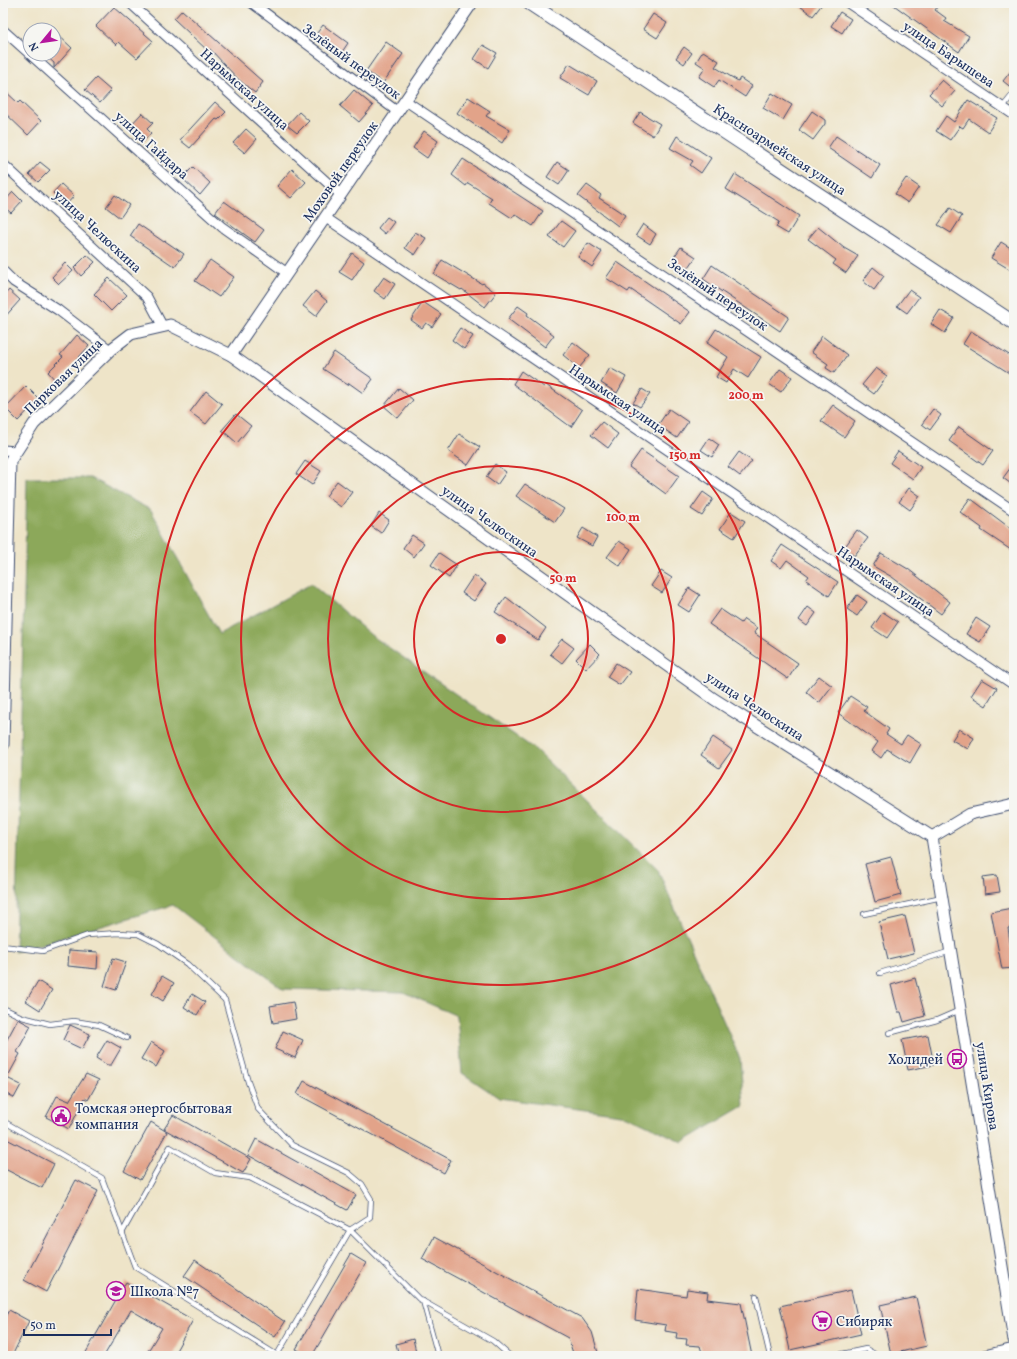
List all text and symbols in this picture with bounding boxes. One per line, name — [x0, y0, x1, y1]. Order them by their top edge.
street label: улица Барышева — [898, 17, 998, 93]
street label: Зелёный переулок — [298, 20, 405, 105]
north arrow — [22, 22, 62, 62]
text: N — [26, 39, 43, 53]
street label: Нарымская улица — [195, 45, 293, 135]
street label: Красноармейская улица — [709, 100, 849, 200]
street label: улица Гайдара — [110, 108, 192, 185]
street label: Моховой переулок — [299, 117, 384, 226]
street label: улица Челюскина — [49, 186, 145, 278]
street label: Зелёный переулок — [663, 254, 772, 336]
street label: Парковая улица — [21, 335, 107, 419]
street label: Нарымская улица — [565, 361, 670, 440]
text: 200 m — [728, 388, 764, 404]
text: 150 m — [669, 448, 701, 464]
street label: улица Челюскина — [437, 482, 541, 563]
text: 100 m — [606, 510, 640, 526]
street label: Нарымская улица — [833, 543, 938, 622]
text: 50 m — [549, 571, 577, 587]
centre of rings — [494, 632, 508, 646]
street label: улица Челюскина — [701, 668, 807, 746]
street label: улица Кирова — [970, 1041, 1003, 1132]
bus stop icon: Холидей — [946, 1048, 968, 1070]
place label: Холидей — [888, 1051, 943, 1070]
place label: Томская энергосбытовая компания — [75, 1100, 232, 1135]
public building icon: Томская энергосбытовая компания — [50, 1105, 72, 1127]
school or university icon: Школа №7 — [105, 1280, 127, 1302]
place label: Школа №7 — [130, 1283, 200, 1302]
supermarket icon: Сибиряк — [811, 1310, 833, 1332]
scale bar — [24, 1311, 111, 1337]
place label: Сибиряк — [836, 1313, 893, 1332]
text: 50 m — [30, 1318, 56, 1334]

